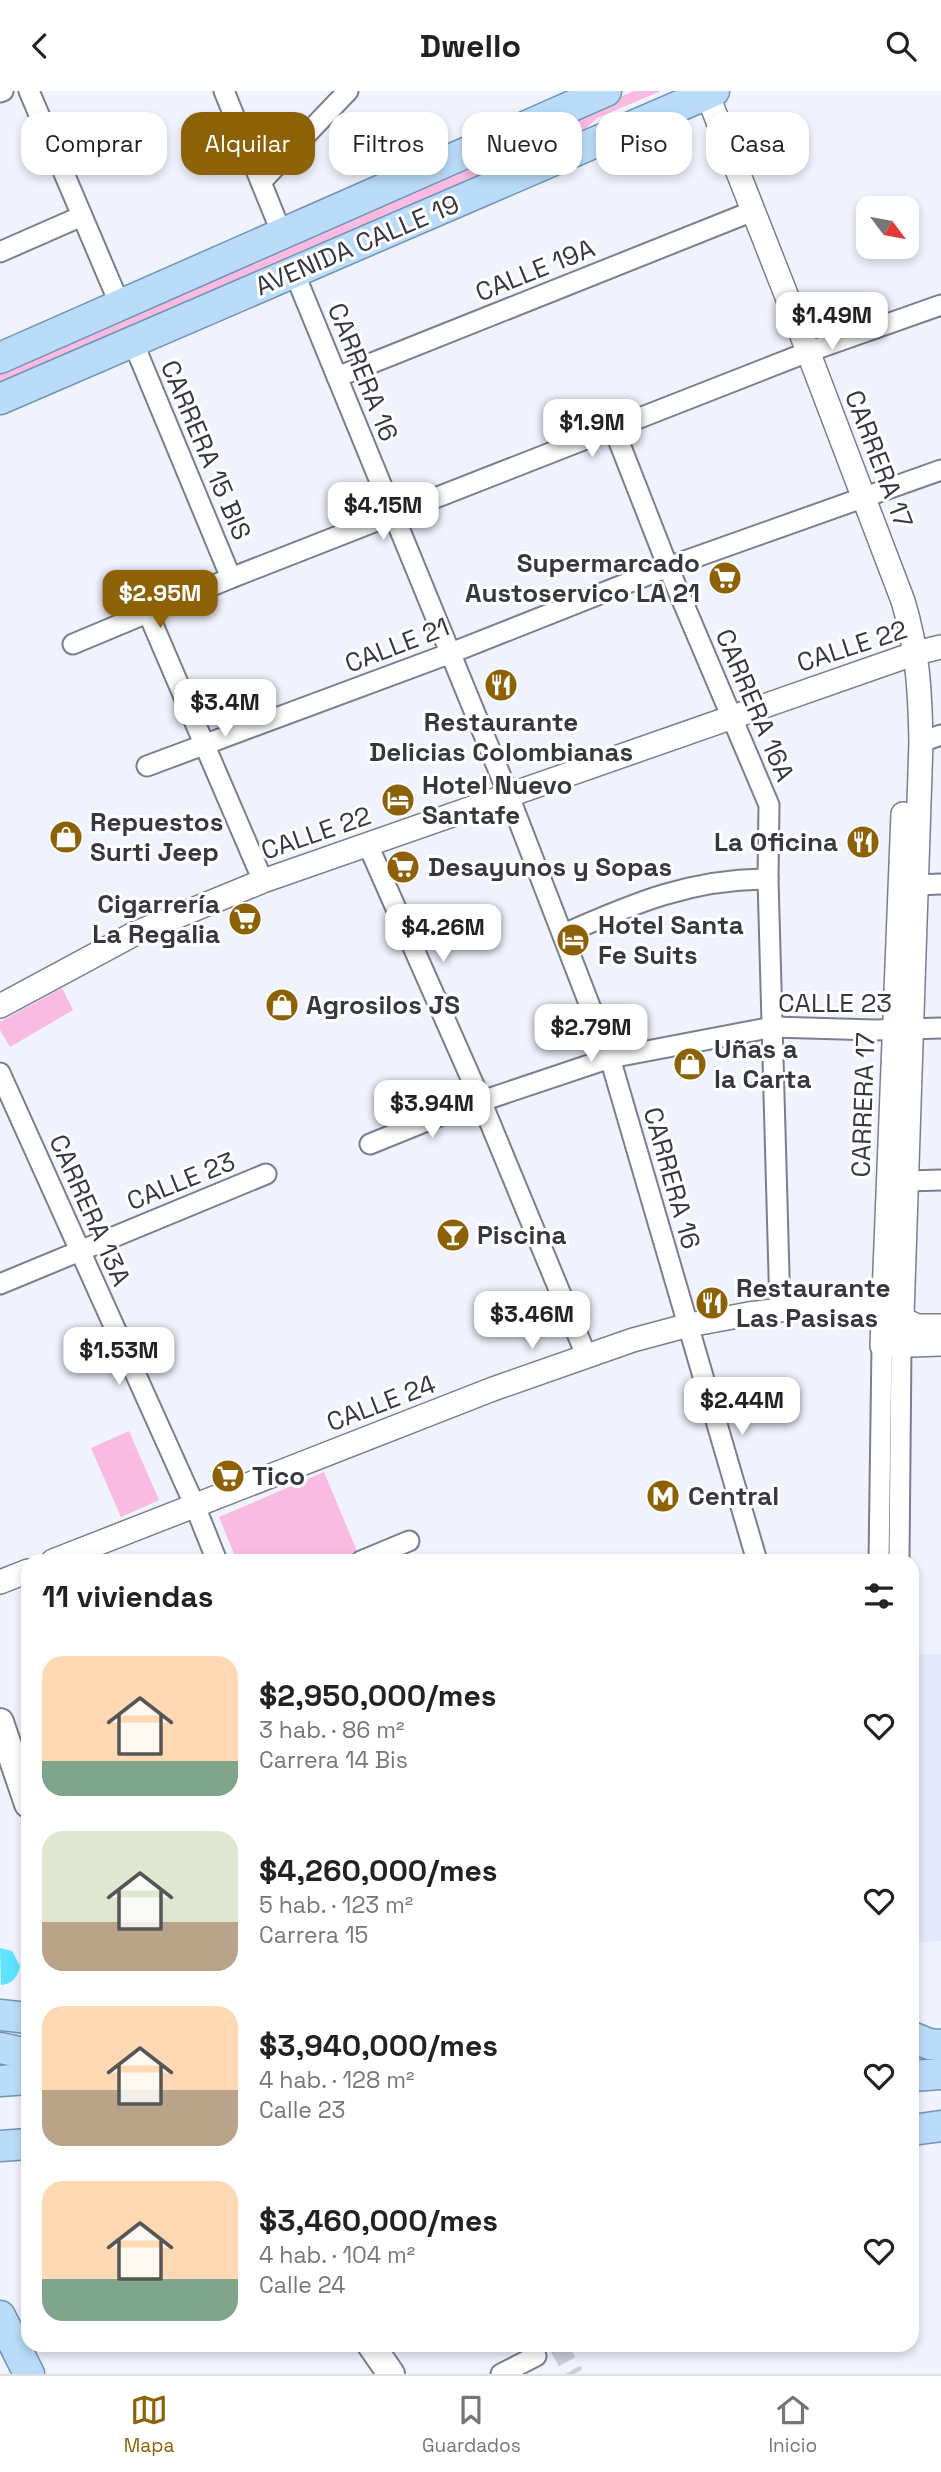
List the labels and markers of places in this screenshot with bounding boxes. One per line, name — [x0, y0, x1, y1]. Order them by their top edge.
pin: $1.49M — [775, 293, 889, 352]
pin: $1.9M — [543, 399, 641, 459]
pin: $4.15M — [326, 483, 440, 542]
place label: Supermarcado Austoservico LA 21 — [465, 546, 700, 610]
supermarket icon: Supermarcado Austoservico LA 21 — [706, 559, 744, 597]
pin: $2.95M — [103, 571, 217, 630]
restaurant icon: Restaurante Delicias Colombianas — [482, 666, 520, 704]
pin: $3.4M — [176, 679, 274, 739]
place label: Restaurante Delicias Colombianas — [369, 705, 633, 769]
place label: Hotel Nuevo Santafe — [422, 768, 572, 832]
hotel icon: Hotel Nuevo Santafe — [379, 781, 417, 819]
place label: Repuestos Surti Jeep — [90, 805, 223, 869]
shop icon: Repuestos Surti Jeep — [47, 818, 85, 856]
restaurant icon: La Oficina — [844, 823, 882, 861]
place label: La Oficina — [714, 825, 838, 859]
supermarket icon: Desayunos y Sopas — [384, 848, 422, 886]
place label: Desayunos y Sopas — [428, 850, 672, 884]
place label: Cigarrería La Regalia — [92, 887, 220, 951]
supermarket icon: Cigarrería La Regalia — [226, 900, 264, 938]
pin: $4.26M — [386, 905, 500, 964]
place label: Hotel Santa Fe Suits — [598, 908, 744, 972]
hotel icon: Hotel Santa Fe Suits — [554, 921, 592, 959]
shop icon: Agrosilos JS — [263, 986, 301, 1024]
place label: Agrosilos JS — [306, 988, 460, 1022]
pin: $2.79M — [534, 1005, 648, 1064]
place label: Uñas a la Carta — [714, 1032, 812, 1096]
shop icon: Uñas a la Carta — [671, 1045, 709, 1083]
pin: $3.94M — [375, 1081, 489, 1140]
bar icon: Piscina — [434, 1216, 472, 1254]
place label: Piscina — [477, 1218, 566, 1252]
place label: Restaurante Las Pasisas — [736, 1271, 890, 1335]
restaurant icon: Restaurante Las Pasisas — [693, 1284, 731, 1322]
pin: $3.46M — [475, 1291, 589, 1351]
pin: $1.53M — [62, 1327, 176, 1387]
pin: $2.44M — [685, 1377, 799, 1437]
supermarket icon: Tico — [209, 1457, 247, 1495]
place label: Tico — [252, 1459, 305, 1493]
metro station icon: Central — [644, 1477, 682, 1515]
place label: Central — [688, 1479, 779, 1513]

